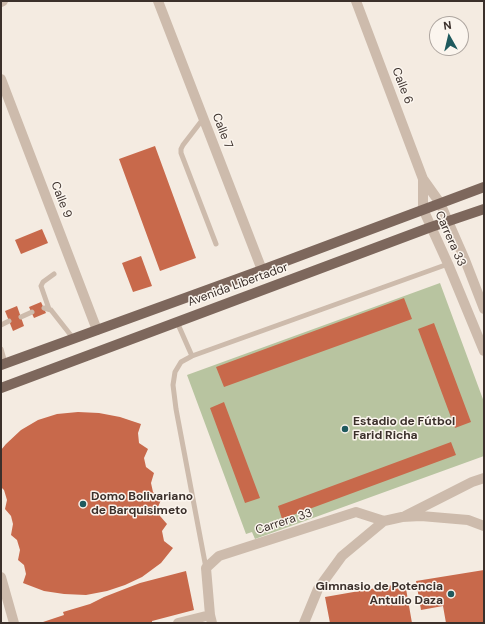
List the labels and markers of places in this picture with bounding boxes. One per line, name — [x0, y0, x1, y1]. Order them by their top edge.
place label: Estadio de Fútbol Farid Richa — [353, 415, 455, 443]
marker: Estadio de Fútbol Farid Richa — [340, 424, 350, 434]
place label: Domo Bolivariano de Barquisimeto — [91, 490, 193, 518]
marker: Domo Bolivariano de Barquisimeto — [78, 499, 88, 509]
place label: Gimnasio de Potencia Antulio Daza — [316, 580, 443, 608]
marker: Gimnasio de Potencia Antulio Daza — [446, 589, 456, 599]

